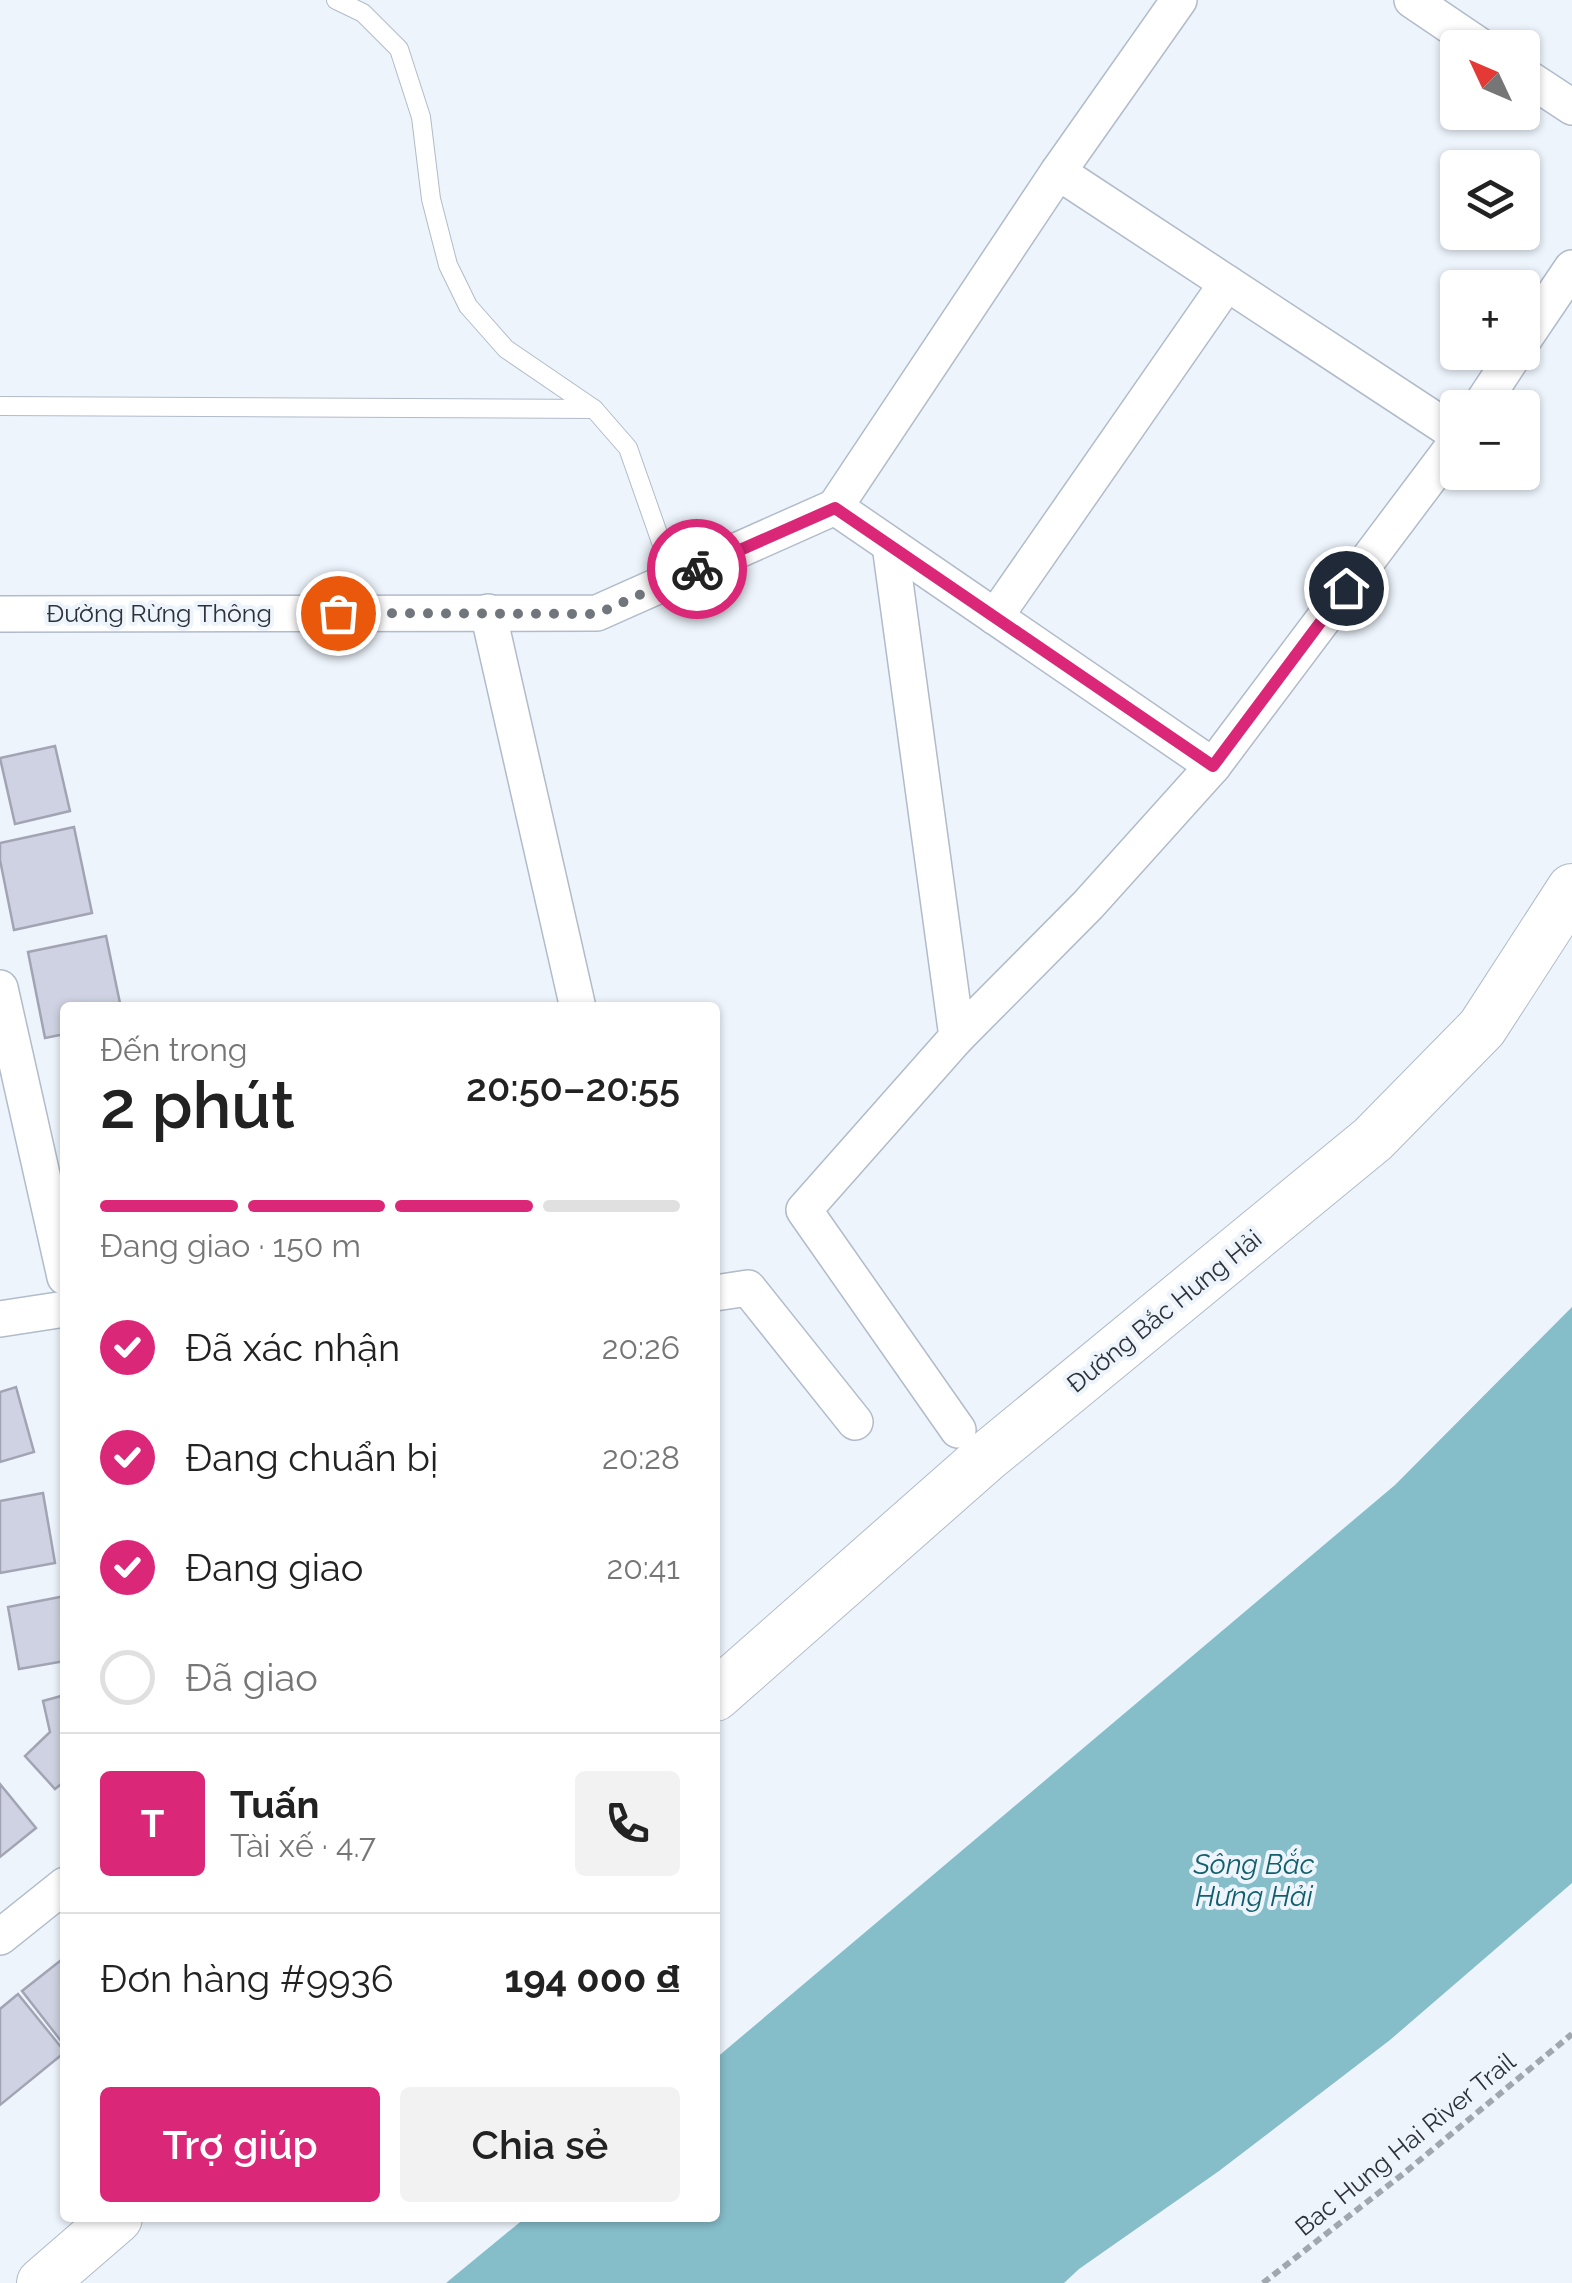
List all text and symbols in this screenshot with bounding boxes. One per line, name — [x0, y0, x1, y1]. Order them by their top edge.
north arrow — [1440, 30, 1540, 130]
map controls — [1440, 30, 1540, 490]
button: layers — [1440, 150, 1540, 250]
button: + — [1440, 270, 1540, 370]
button: − — [1440, 390, 1540, 490]
courier — [647, 519, 747, 619]
icon: bike — [670, 542, 725, 597]
pin — [1304, 546, 1389, 631]
icon: home — [1319, 561, 1374, 616]
pin — [296, 571, 381, 656]
icon: bag — [311, 586, 366, 641]
street label: Đường Rừng Thông — [46, 598, 272, 628]
text: Đến trong — [100, 1031, 248, 1068]
text: 20:50–20:55 — [466, 1065, 680, 1110]
text: 2 phút — [100, 1067, 295, 1143]
street label: Đường Bắc Hưng Hải — [1061, 1223, 1267, 1399]
text: Đang giao · 150 m — [100, 1227, 361, 1264]
icon: check — [100, 1320, 155, 1375]
text: Đã xác nhận — [185, 1325, 400, 1370]
text: 20:26 — [602, 1329, 680, 1366]
icon: check — [100, 1430, 155, 1485]
text: Đang chuẩn bị — [185, 1435, 438, 1480]
text: 20:28 — [602, 1439, 680, 1476]
icon: check — [100, 1540, 155, 1595]
text: Đang giao — [185, 1545, 363, 1590]
text: 20:41 — [607, 1549, 680, 1586]
text: Đã giao — [185, 1655, 318, 1700]
button: phone — [575, 1771, 680, 1876]
text: Tuấn — [230, 1782, 320, 1827]
text: T — [141, 1801, 164, 1846]
text: Tài xế · 4.7 — [230, 1827, 376, 1864]
water label: Sông Bắc Hưng Hải — [1192, 1848, 1315, 1913]
text: Đơn hàng #9936 — [100, 1956, 394, 2001]
text: 194 000 ₫ — [504, 1956, 680, 2001]
street label: Bac Hung Hai River Trail — [1289, 2046, 1521, 2242]
button: Trợ giúp — [100, 2087, 380, 2202]
button: Chia sẻ — [400, 2087, 680, 2202]

